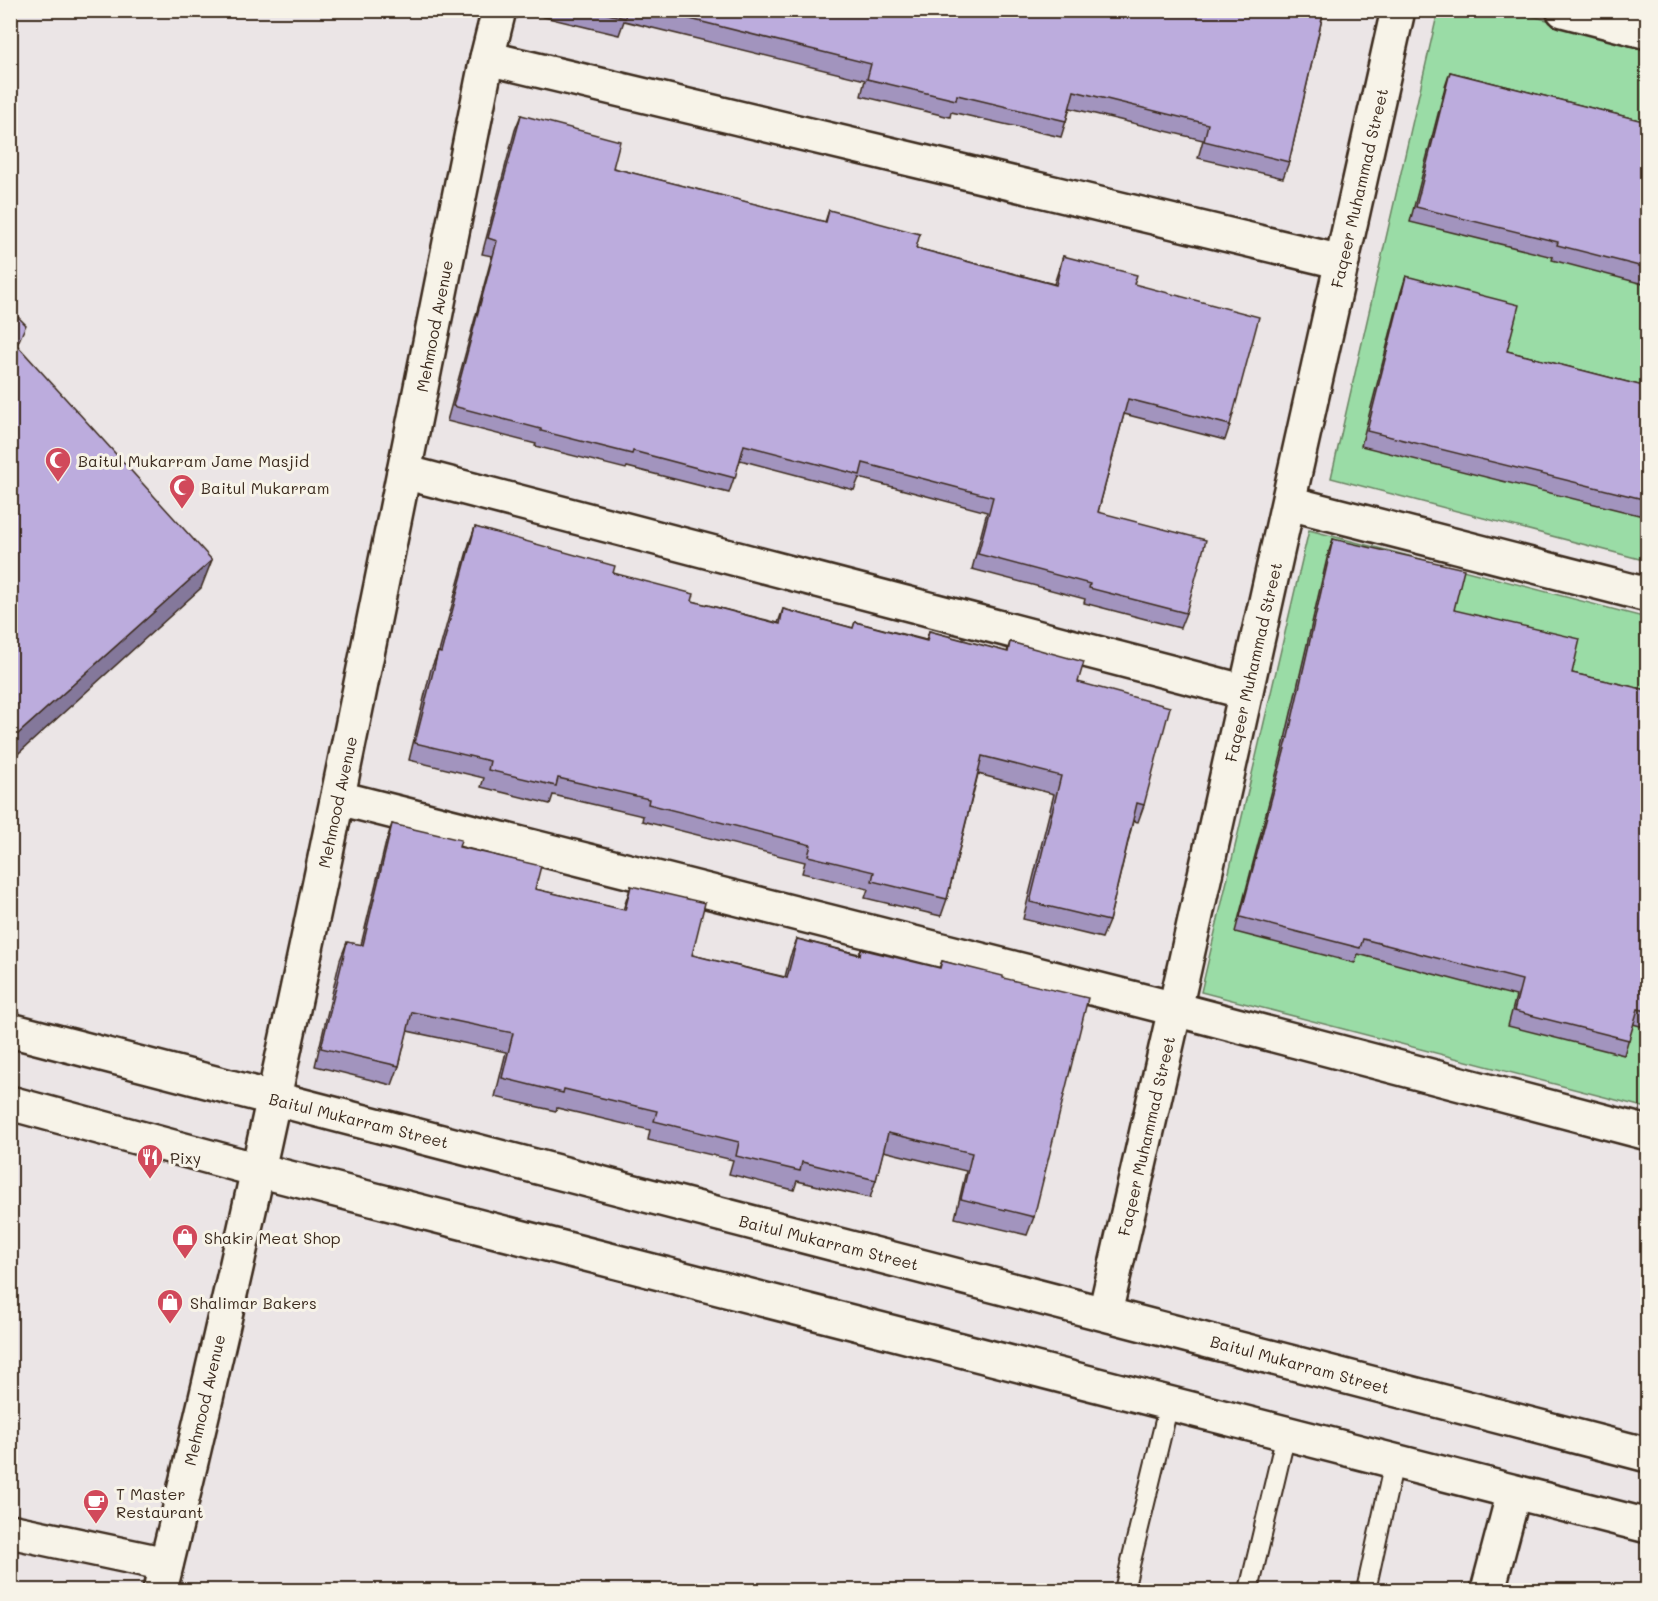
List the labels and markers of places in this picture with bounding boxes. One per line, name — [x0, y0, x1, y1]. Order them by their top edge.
mosque icon: Baitul Mukarram Jame Masjid — [43, 445, 73, 483]
place label: Baitul Mukarram Jame Masjid — [78, 450, 309, 471]
mosque icon: Baitul Mukarram — [167, 472, 197, 510]
place label: Baitul Mukarram — [201, 477, 329, 498]
restaurant icon: Pixy — [135, 1142, 165, 1180]
place label: Pixy — [170, 1147, 201, 1168]
shop icon: Shakir Meat Shop — [170, 1222, 200, 1260]
place label: Shakir Meat Shop — [204, 1227, 341, 1248]
shop icon: Shalimar Bakers — [155, 1287, 185, 1325]
place label: Shalimar Bakers — [190, 1292, 317, 1313]
place label: T Master Restaurant — [116, 1483, 204, 1522]
cafe icon: T Master Restaurant — [81, 1487, 111, 1525]

